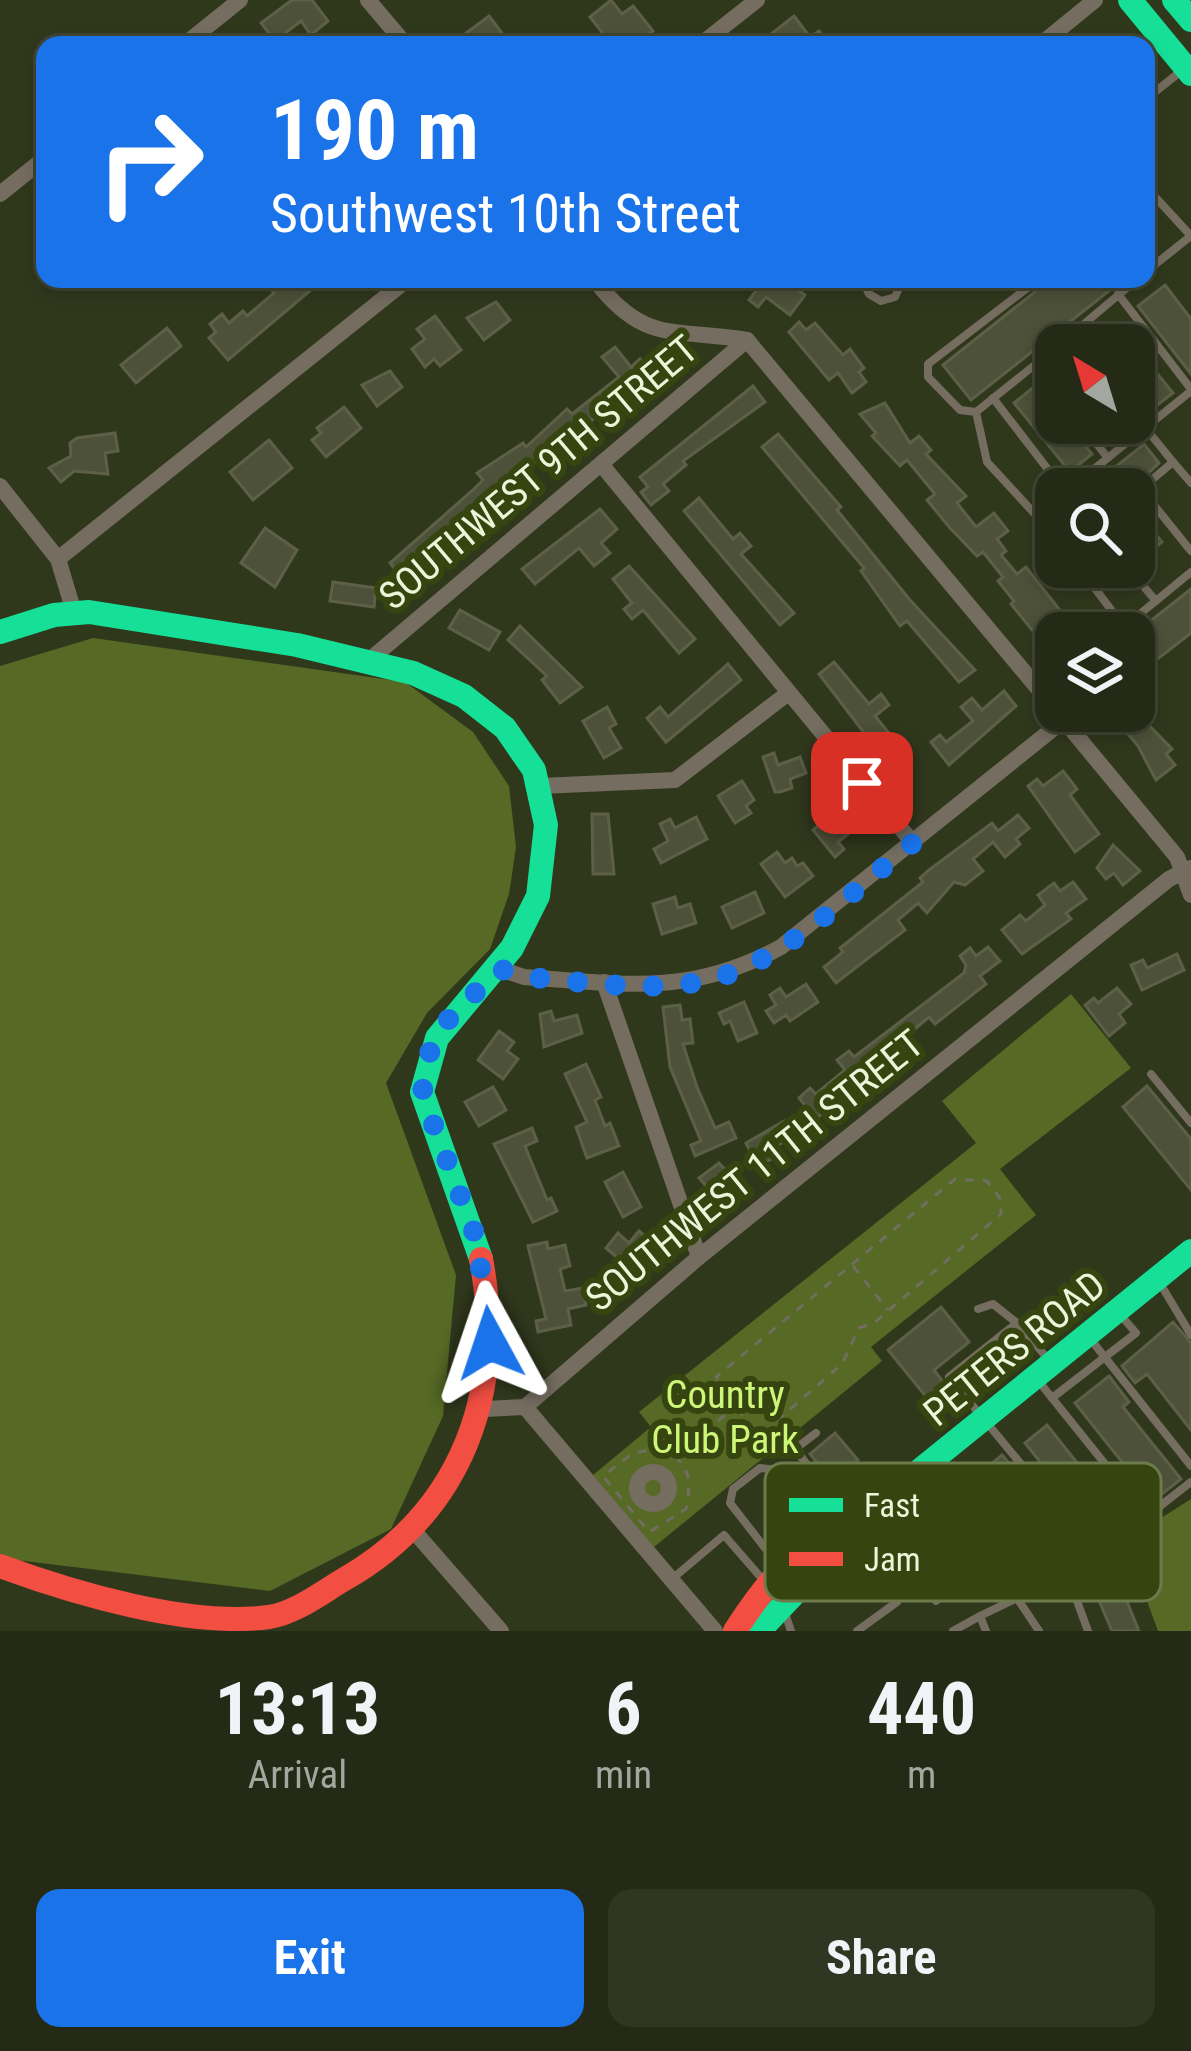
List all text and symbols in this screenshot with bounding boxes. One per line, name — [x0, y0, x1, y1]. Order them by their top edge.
text: 190 m — [270, 81, 479, 180]
icon: right — [72, 84, 228, 240]
text: Southwest 10th Street — [270, 182, 741, 245]
north arrow — [1035, 324, 1155, 444]
map controls — [1035, 324, 1155, 732]
street label: SOUTHWEST 9TH STREET — [370, 326, 707, 619]
button: search — [1035, 468, 1155, 588]
button: layers — [1035, 612, 1155, 732]
pin — [811, 732, 913, 834]
icon: arrive — [829, 750, 895, 816]
street label: SOUTHWEST 11TH STREET — [577, 1021, 932, 1321]
street label: PETERS ROAD — [915, 1262, 1114, 1436]
position arrow — [427, 1280, 553, 1406]
park label: Country Club Park — [651, 1372, 799, 1463]
legend — [765, 1463, 1161, 1601]
text: Fast — [864, 1486, 920, 1525]
text: Jam — [864, 1540, 921, 1579]
text: 13:13 — [215, 1667, 380, 1752]
text: 6 — [605, 1667, 642, 1752]
text: 440 — [867, 1667, 976, 1752]
text: Arrival — [248, 1752, 347, 1798]
text: min — [595, 1752, 652, 1798]
text: m — [907, 1752, 936, 1798]
button: Exit — [36, 1889, 584, 2027]
button: Share — [608, 1889, 1155, 2027]

